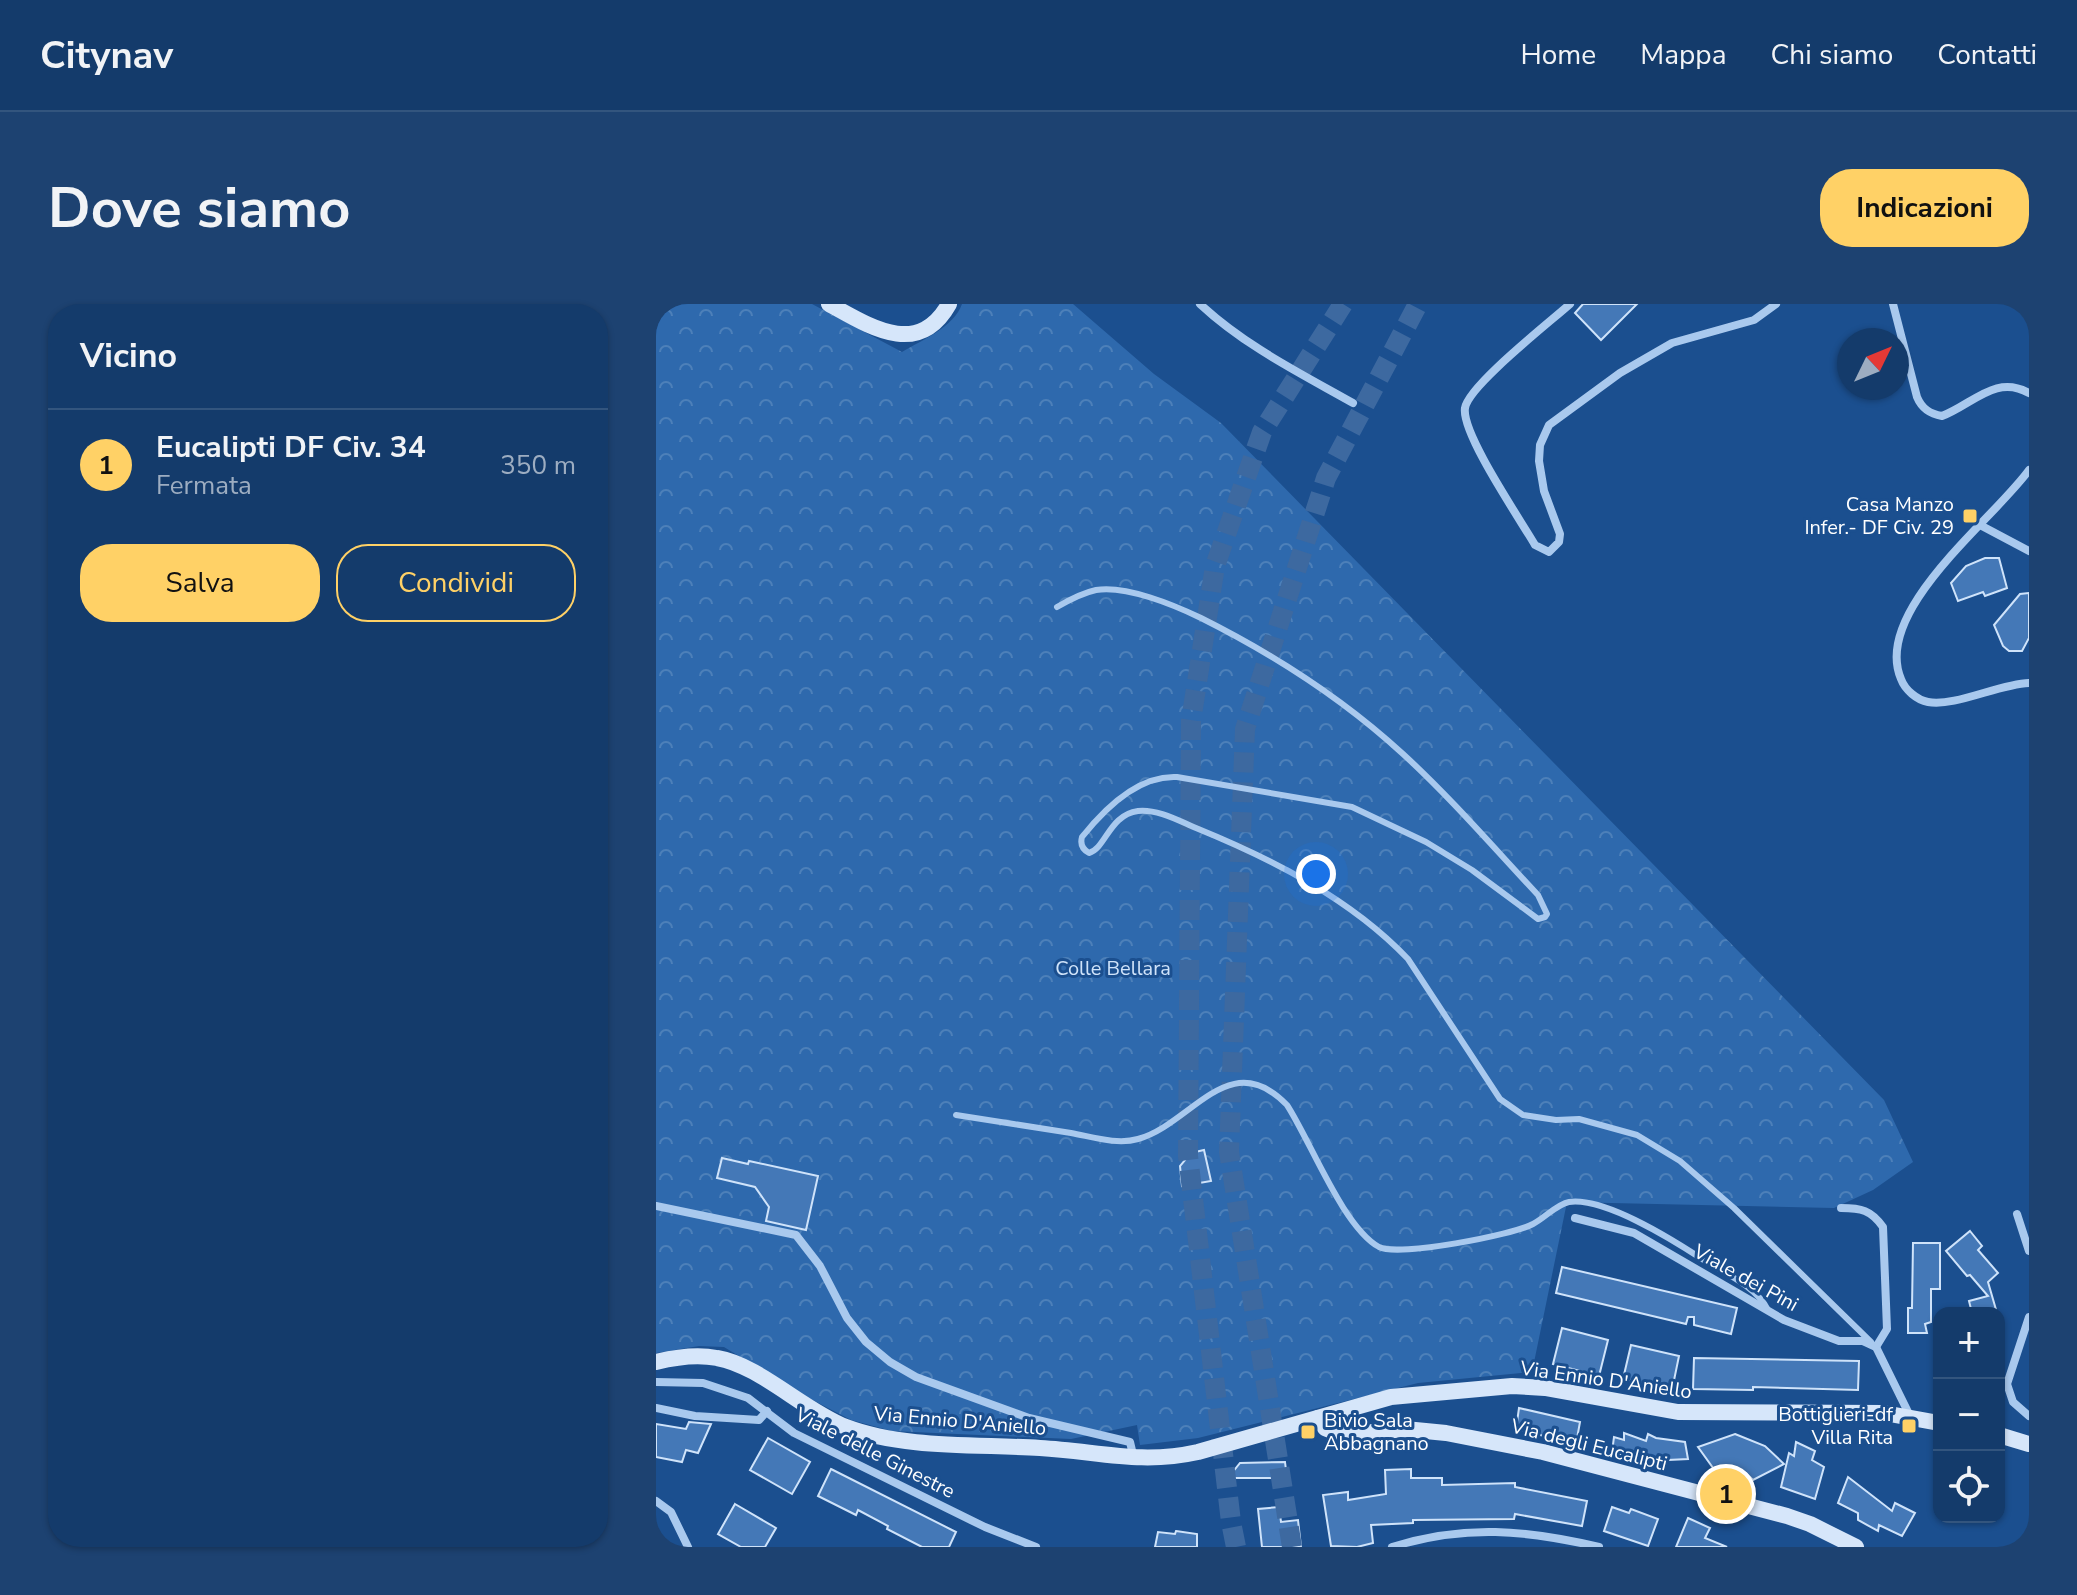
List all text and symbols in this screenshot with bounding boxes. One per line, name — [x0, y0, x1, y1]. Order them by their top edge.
text: Citynav — [40, 30, 173, 81]
text: Home — [1520, 36, 1596, 74]
text: Mappa — [1640, 36, 1727, 74]
text: Chi siamo — [1771, 36, 1893, 74]
text: Contatti — [1937, 36, 2037, 74]
button: Indicazioni — [1820, 169, 2029, 247]
text: Dove siamo — [48, 170, 350, 247]
north arrow — [1837, 328, 1909, 400]
text: Vicino — [80, 333, 177, 379]
text: Eucalipti DF Civ. 34 — [156, 427, 426, 468]
text: 1 — [98, 448, 114, 483]
text: 350 m — [500, 448, 576, 483]
text: Fermata — [156, 468, 252, 503]
place label: Casa Manzo Infer.- DF Civ. 29 — [1804, 491, 1954, 541]
marker: Casa Manzo Infer.- DF Civ. 29 — [1961, 507, 1979, 525]
button: Salva — [80, 544, 320, 622]
button: Condividi — [336, 544, 576, 622]
your location — [1296, 854, 1336, 894]
park label: Colle Bellara — [1055, 955, 1171, 982]
street label: Viale dei Pini — [1688, 1238, 1803, 1318]
map controls — [1933, 1307, 2005, 1523]
button: + — [1933, 1307, 2005, 1379]
street label: Via Ennio D'Aniello — [1518, 1354, 1693, 1405]
button: − — [1933, 1379, 2005, 1451]
street label: Via Ennio D'Aniello — [872, 1400, 1047, 1442]
street label: Viale delle Ginestre — [790, 1401, 959, 1505]
place label: Bottiglieri-df Villa Rita — [1778, 1401, 1893, 1451]
place label: Bivio Sala Abbagnano — [1324, 1407, 1429, 1457]
street label: Via degli Eucalipti — [1507, 1412, 1670, 1477]
marker: Bottiglieri-df Villa Rita — [1900, 1417, 1918, 1435]
marker: Bivio Sala Abbagnano — [1299, 1423, 1317, 1441]
button: locate — [1933, 1451, 2005, 1523]
pin: 1 — [1700, 1464, 1752, 1524]

